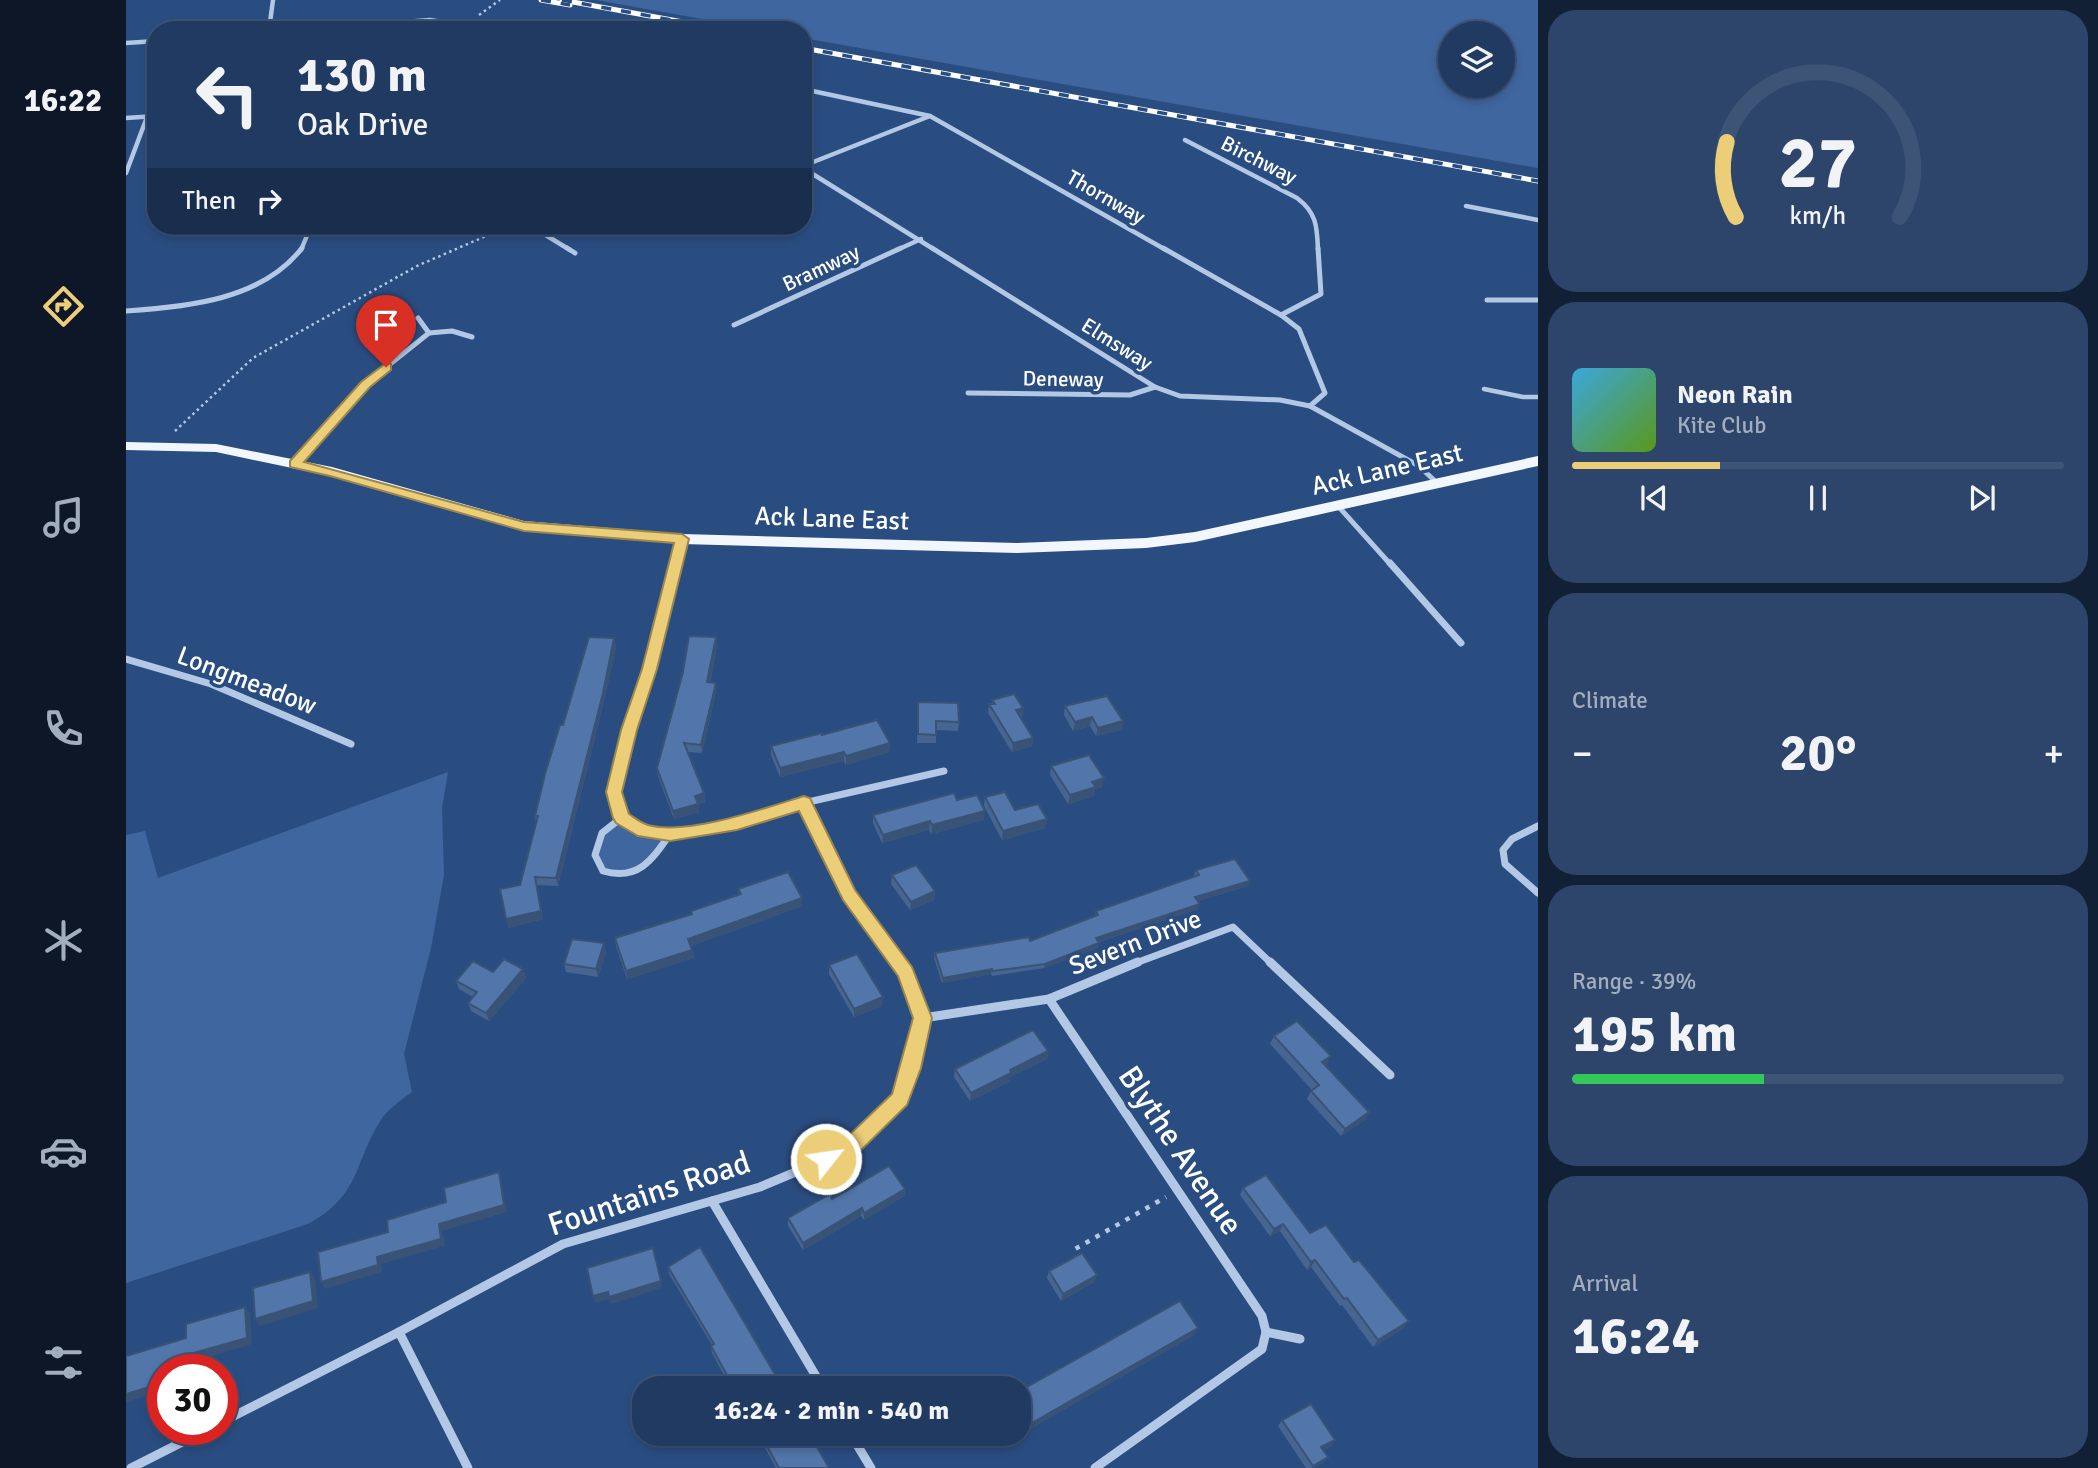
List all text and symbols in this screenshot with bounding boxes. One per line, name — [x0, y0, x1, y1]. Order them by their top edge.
map controls — [1438, 21, 1515, 98]
button: layers — [1438, 21, 1515, 98]
text: 130 m — [297, 45, 427, 105]
icon: left — [182, 49, 273, 140]
text: 16:22 — [24, 81, 102, 120]
text: Oak Drive — [297, 105, 429, 144]
text: 27 — [1779, 119, 1857, 208]
street label: Birchway — [1217, 130, 1302, 190]
street label: Thornway — [1062, 164, 1150, 230]
icon: right — [250, 182, 288, 220]
text: Then — [182, 185, 236, 217]
text: km/h — [1790, 200, 1846, 231]
street label: Bramway — [778, 239, 864, 297]
icon: directions — [39, 282, 88, 331]
pin — [356, 295, 416, 367]
icon: arrive — [367, 306, 405, 344]
street label: Elmsway — [1077, 312, 1158, 376]
street label: Deneway — [1022, 365, 1104, 393]
text: Neon Rain — [1677, 379, 1793, 411]
text: Kite Club — [1677, 411, 1766, 440]
street label: Ack Lane East — [1308, 437, 1466, 503]
icon: previous — [1635, 479, 1673, 517]
icon: pause — [1799, 479, 1837, 517]
icon: next — [1963, 479, 2001, 517]
icon: music — [39, 493, 88, 542]
street label: Ack Lane East — [754, 500, 910, 538]
street label: Longmeadow — [172, 640, 321, 722]
text: Climate — [1572, 686, 1648, 715]
icon: phone — [39, 704, 88, 753]
text: 20° — [1780, 721, 1856, 785]
text: − — [1572, 730, 1593, 777]
text: + — [2043, 730, 2064, 777]
street label: Severn Drive — [1065, 903, 1206, 983]
icon: climate — [39, 916, 88, 965]
text: Range · 39% — [1572, 967, 1696, 996]
text: 195 km — [1572, 1002, 1737, 1066]
street label: Blythe Avenue — [1110, 1058, 1251, 1242]
position arrow — [789, 1122, 863, 1196]
icon: car — [39, 1127, 88, 1176]
street label: Fountains Road — [543, 1142, 755, 1245]
text: Arrival — [1572, 1269, 1638, 1298]
text: 16:24 — [1572, 1304, 1700, 1368]
icon: filters — [39, 1338, 88, 1387]
speed limit sign: 30 — [147, 1354, 238, 1445]
text: 16:24 · 2 min · 540 m — [714, 1395, 949, 1427]

